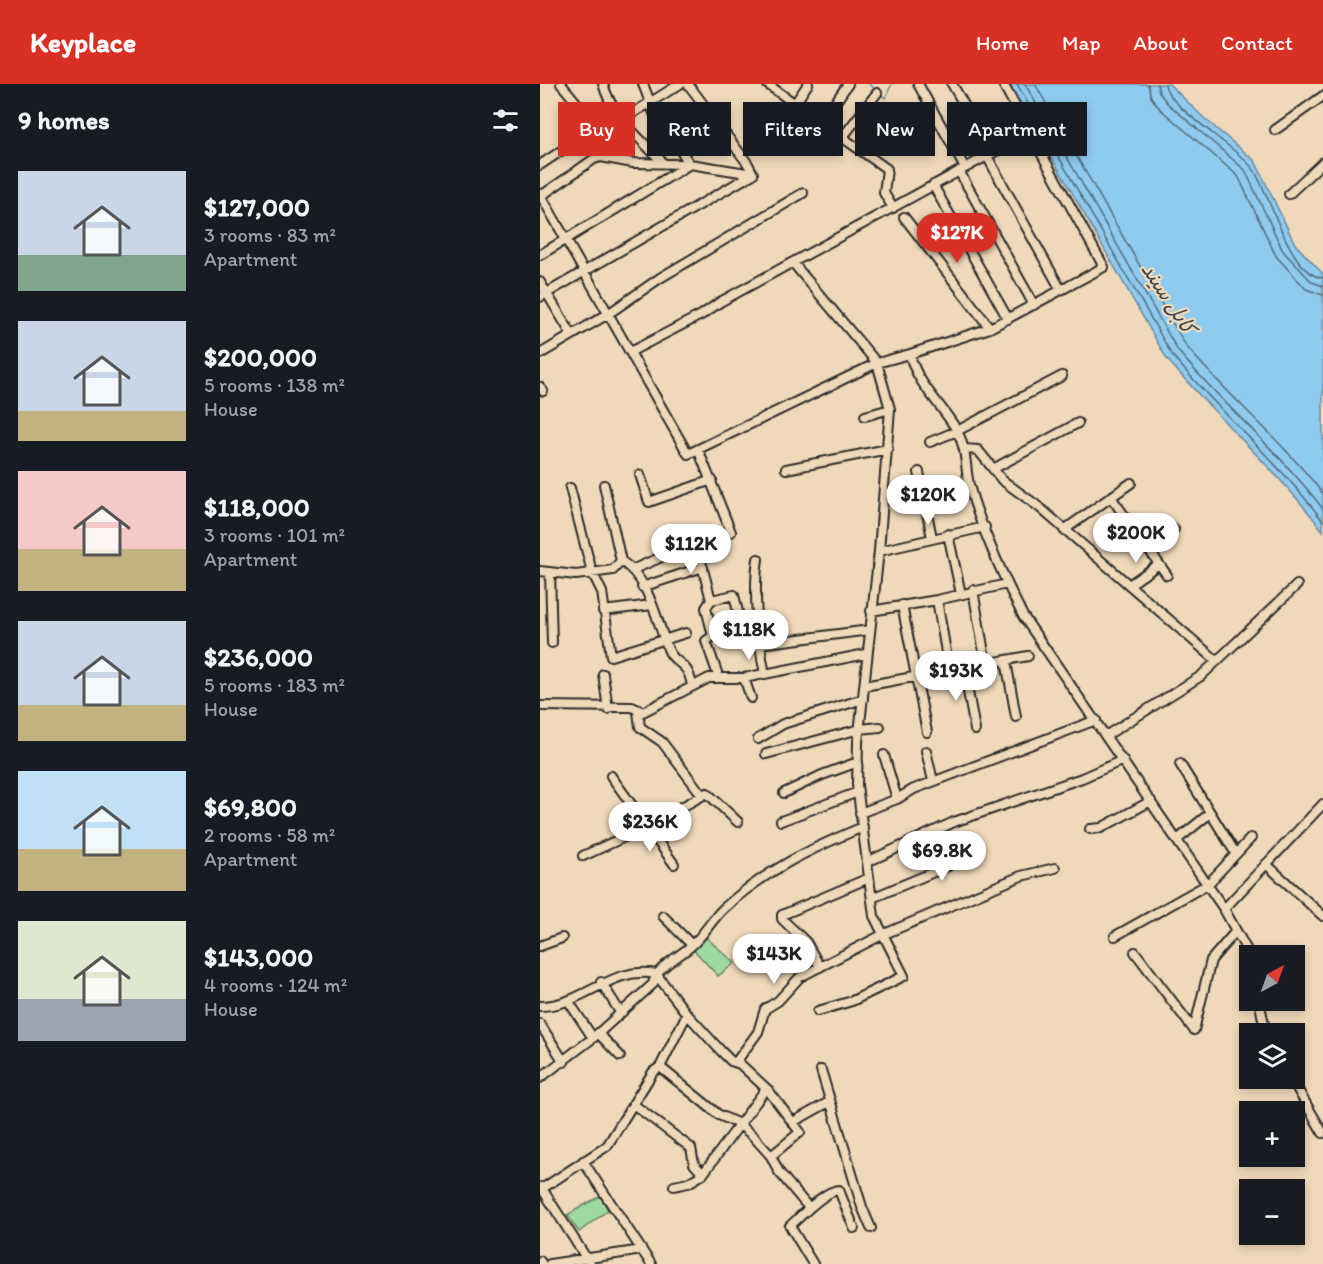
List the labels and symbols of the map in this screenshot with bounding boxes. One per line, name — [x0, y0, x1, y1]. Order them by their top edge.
pin: $127K — [915, 213, 999, 264]
water label: کابل سيند — [1136, 258, 1204, 342]
pin: $120K — [886, 475, 970, 526]
pin: $200K — [1094, 513, 1178, 564]
pin: $112K — [649, 524, 733, 575]
pin: $118K — [707, 610, 791, 661]
pin: $193K — [914, 651, 998, 702]
pin: $236K — [608, 802, 692, 853]
pin: $69.8K — [893, 831, 991, 882]
pin: $143K — [732, 934, 816, 985]
north arrow — [1239, 945, 1305, 1011]

